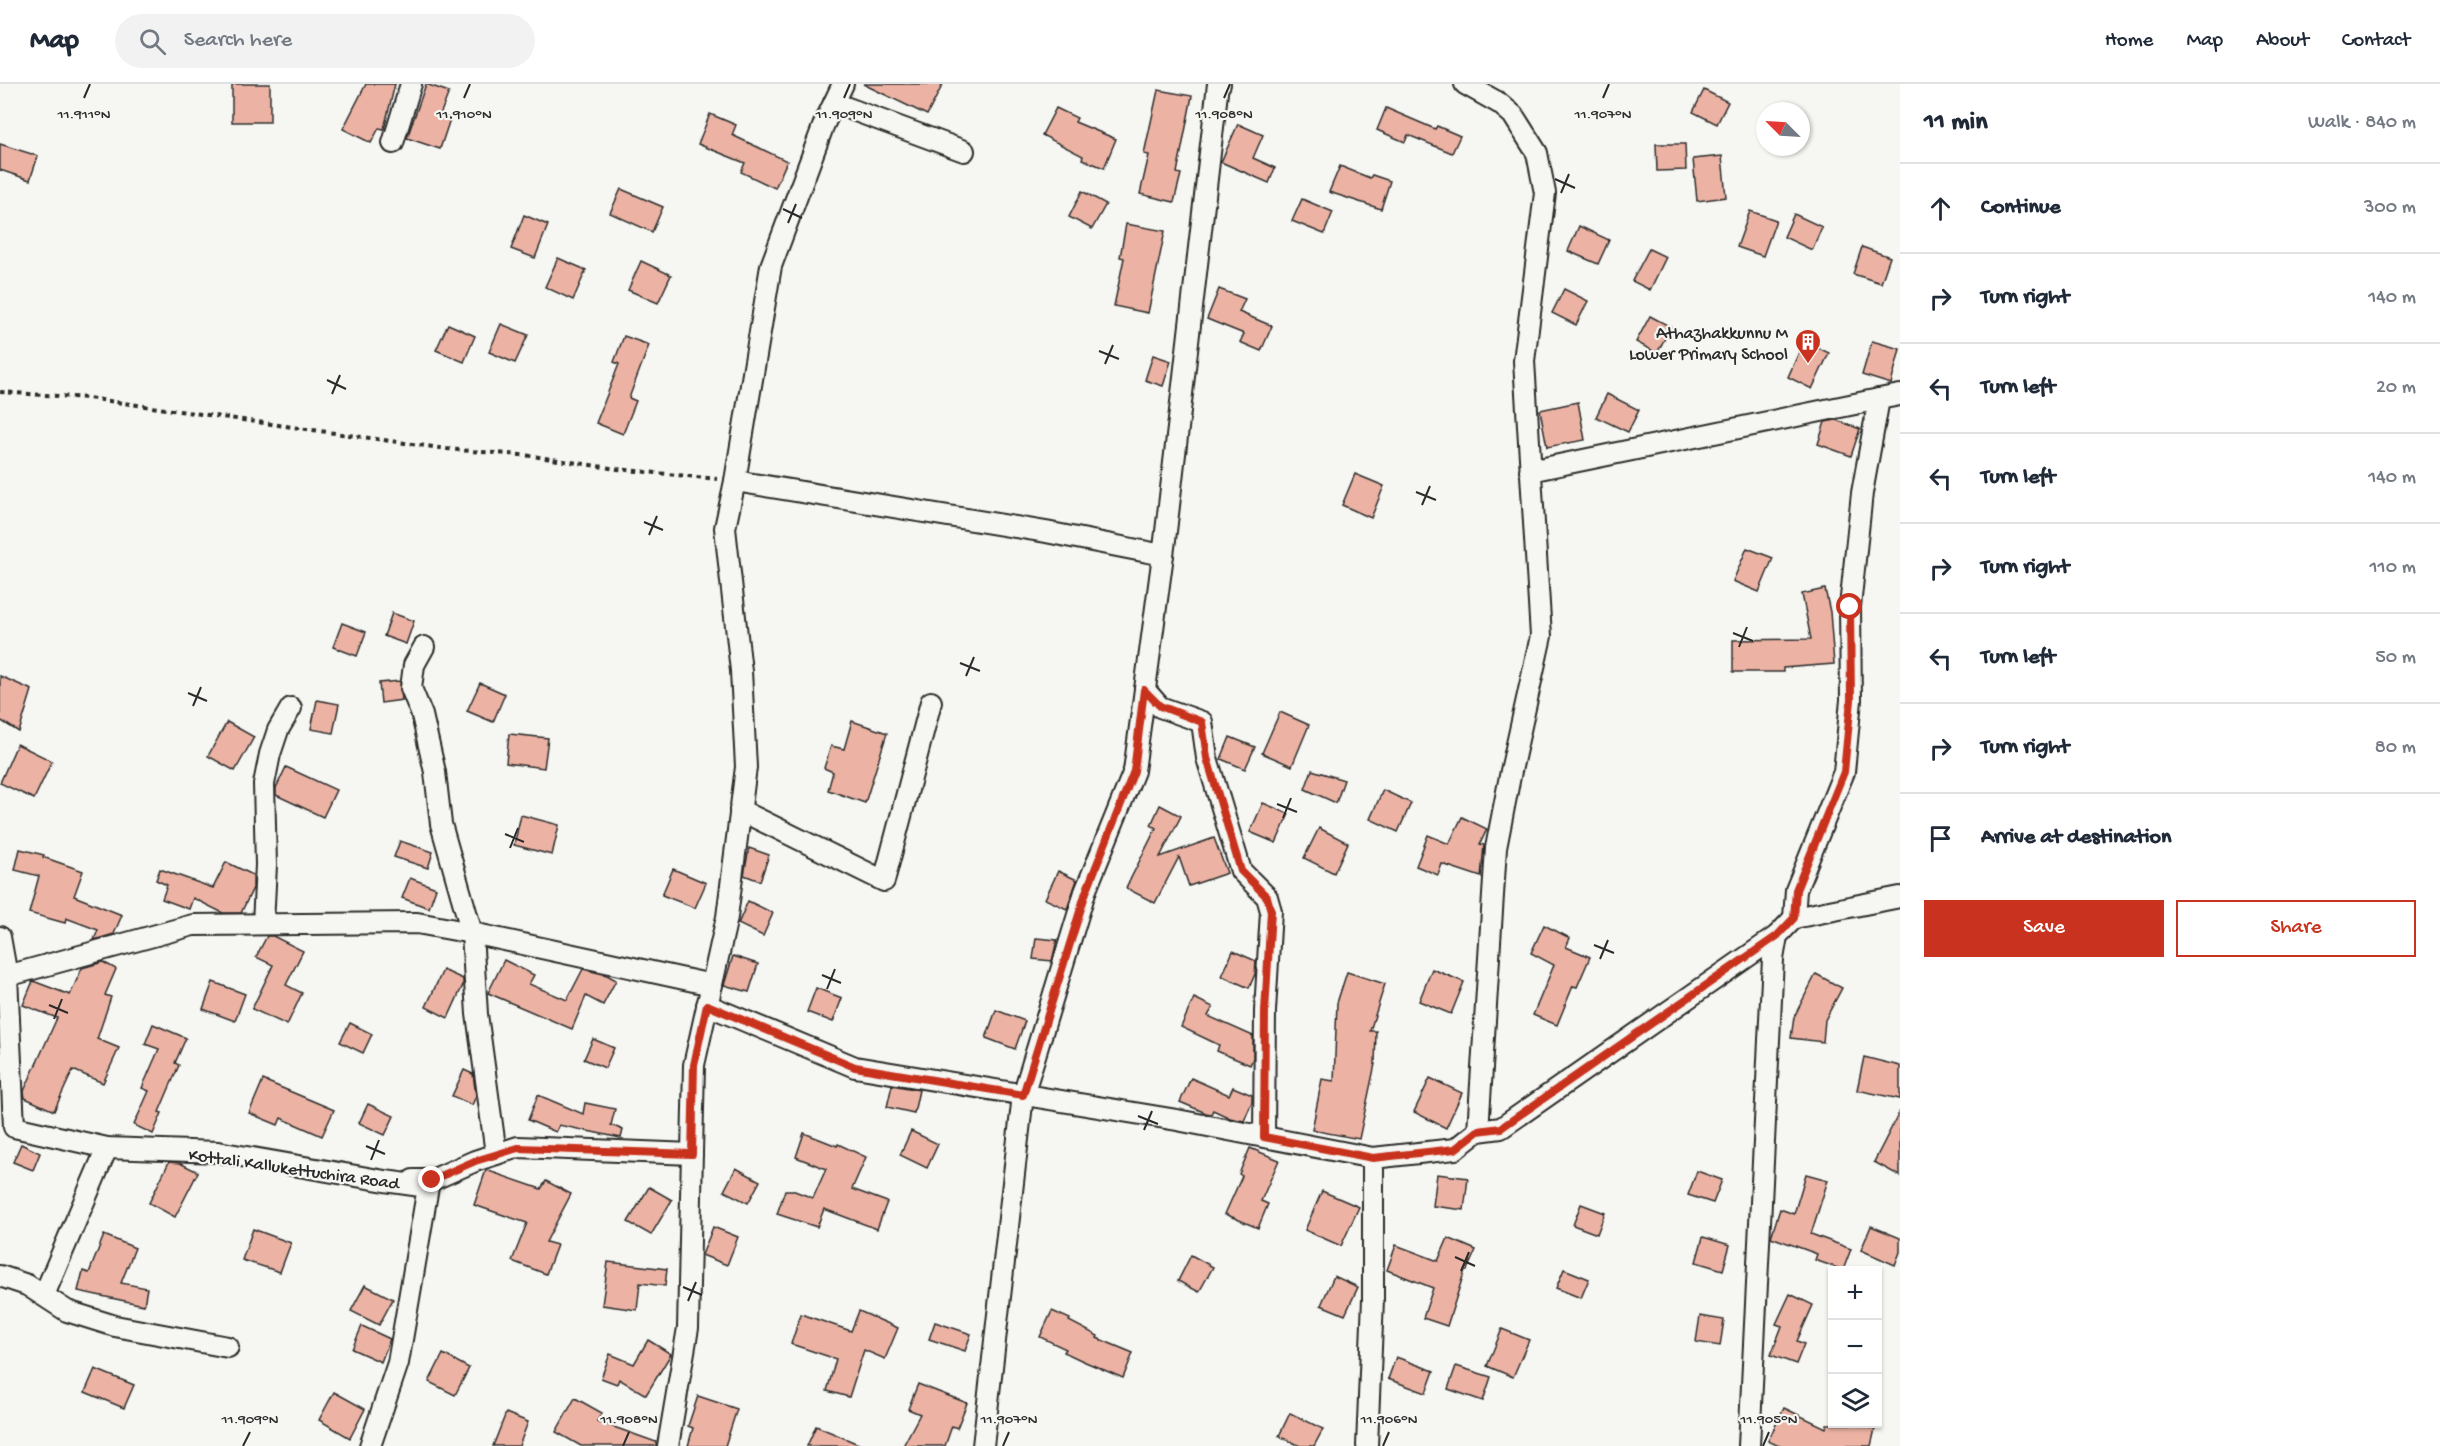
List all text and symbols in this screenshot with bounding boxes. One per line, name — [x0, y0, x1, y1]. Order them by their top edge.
search box — [115, 14, 535, 68]
text: Map — [30, 25, 79, 58]
icon: search — [136, 25, 169, 58]
text: Search here — [184, 28, 292, 54]
text: Home — [2105, 29, 2153, 54]
text: Map — [2186, 29, 2223, 54]
text: About — [2256, 29, 2309, 54]
text: Contact — [2342, 29, 2410, 54]
north arrow — [1756, 102, 1810, 156]
text: 11.911°N — [57, 106, 111, 124]
text: 11.910°N — [435, 106, 492, 124]
text: 11.909°N — [815, 106, 873, 124]
text: 11.908°N — [1194, 106, 1253, 124]
text: 11.907°N — [1573, 106, 1632, 124]
text: 11 min — [1924, 108, 1988, 139]
text: Walk · 840 m — [2308, 112, 2416, 135]
icon: ahead — [1924, 192, 1957, 225]
text: Continue — [1981, 195, 2061, 221]
text: 300 m — [2364, 197, 2416, 220]
icon: right — [1924, 282, 1957, 315]
text: Turn right — [1981, 285, 2069, 311]
text: 140 m — [2368, 287, 2416, 310]
place label: Athazhakkunnu M Lower Primary School — [1629, 324, 1789, 366]
building icon: Athazhakkunnu M Lower Primary School — [1793, 327, 1823, 365]
icon: left — [1924, 372, 1957, 405]
text: Turn left — [1981, 375, 2055, 401]
text: 20 m — [2376, 377, 2416, 400]
icon: left — [1924, 462, 1957, 495]
text: Turn left — [1981, 465, 2055, 491]
text: 140 m — [2368, 467, 2416, 490]
icon: right — [1924, 552, 1957, 585]
text: Turn right — [1981, 555, 2069, 581]
text: 110 m — [2370, 557, 2416, 580]
route start — [1836, 593, 1862, 619]
icon: left — [1924, 642, 1957, 675]
text: Turn left — [1981, 645, 2055, 671]
text: 50 m — [2375, 647, 2416, 670]
icon: right — [1924, 732, 1957, 765]
text: Turn right — [1981, 735, 2069, 761]
text: 80 m — [2375, 737, 2416, 760]
icon: arrive — [1924, 822, 1957, 855]
text: Arrive at destination — [1981, 825, 2171, 851]
button: Save — [1924, 900, 2164, 957]
button: Share — [2176, 900, 2416, 957]
street label: Kottali Kallukettuchira Road — [187, 1145, 402, 1196]
route end — [418, 1166, 444, 1192]
map controls — [1828, 1266, 1882, 1428]
button: + — [1828, 1266, 1882, 1320]
button: − — [1828, 1320, 1882, 1374]
button: layers — [1828, 1374, 1882, 1428]
text: 11.909°N — [221, 1411, 279, 1429]
text: 11.908°N — [599, 1411, 658, 1429]
text: 11.907°N — [979, 1411, 1038, 1429]
text: 11.906°N — [1359, 1411, 1418, 1429]
text: 11.905°N — [1739, 1411, 1798, 1429]

